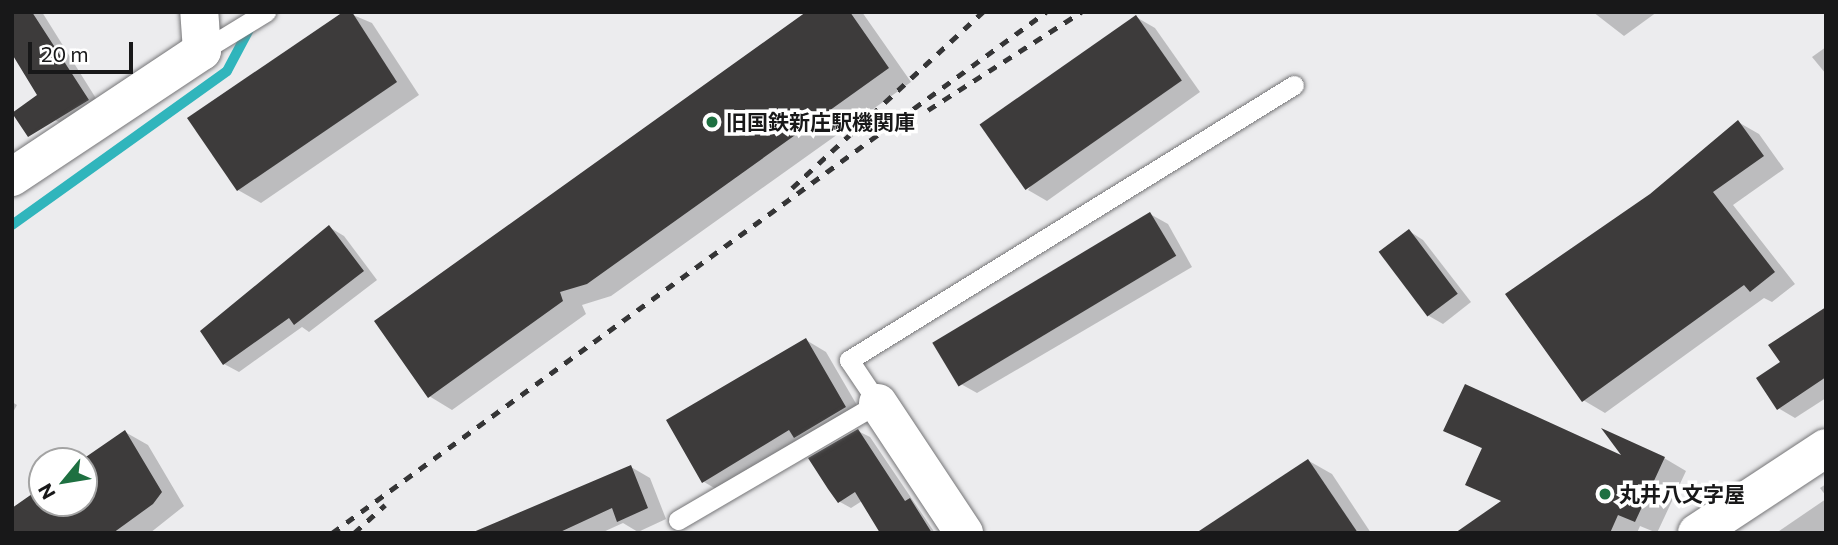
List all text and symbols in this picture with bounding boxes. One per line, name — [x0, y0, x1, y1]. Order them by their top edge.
scale bar — [32, 28, 136, 72]
text: 20 m — [41, 41, 89, 66]
place label: 旧国鉄新庄駅機関庫 — [726, 109, 915, 135]
marker: 旧国鉄新庄駅機関庫 — [704, 114, 720, 130]
north arrow — [28, 447, 98, 517]
text: N — [33, 480, 60, 504]
place label: 丸井八文字屋 — [1619, 481, 1745, 507]
marker: 丸井八文字屋 — [1597, 486, 1613, 502]

